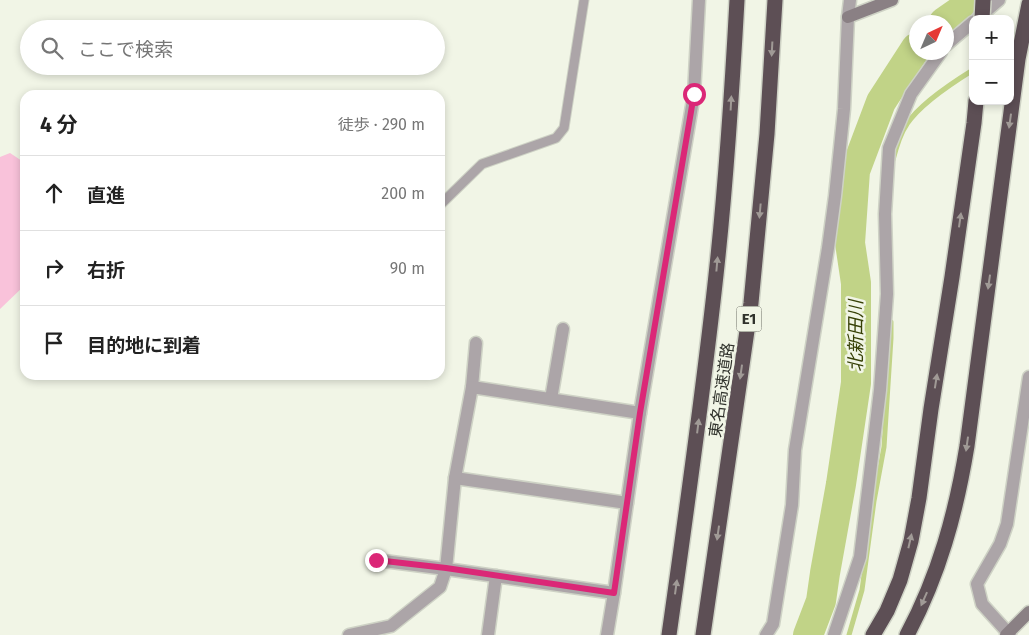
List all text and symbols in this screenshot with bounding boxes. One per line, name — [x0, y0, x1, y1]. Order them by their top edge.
north arrow — [909, 15, 954, 60]
map controls — [969, 15, 1014, 105]
button: + — [969, 15, 1014, 60]
search box — [20, 20, 445, 75]
icon: search — [38, 34, 66, 62]
text: ここで検索 — [78, 38, 173, 61]
one-way arrow — [767, 41, 775, 57]
button: − — [969, 60, 1014, 105]
route start — [683, 83, 706, 106]
one-way arrow — [728, 94, 736, 110]
text: 4 分 — [40, 112, 78, 138]
one-way arrow — [1006, 114, 1014, 130]
text: 徒歩 · 290 m — [338, 115, 425, 134]
icon: ahead — [40, 179, 68, 207]
text: 直進 — [87, 184, 125, 207]
text: 200 m — [381, 184, 425, 203]
one-way arrow — [756, 203, 764, 219]
one-way arrow — [956, 212, 964, 228]
icon: right — [40, 254, 68, 282]
one-way arrow — [713, 256, 721, 272]
text: 右折 — [87, 259, 125, 282]
text: 90 m — [390, 259, 425, 278]
one-way arrow — [985, 275, 993, 291]
water label: 北新田川 — [845, 298, 867, 372]
road number: E1 — [736, 306, 762, 332]
icon: arrive — [40, 329, 68, 357]
text: 目的地に到着 — [87, 334, 201, 357]
street label: 東名高速道路 — [705, 341, 738, 439]
one-way arrow — [737, 364, 745, 380]
one-way arrow — [932, 373, 940, 389]
one-way arrow — [694, 417, 702, 433]
one-way arrow — [963, 436, 971, 452]
one-way arrow — [713, 525, 721, 541]
one-way arrow — [906, 534, 914, 549]
route end — [365, 549, 388, 572]
one-way arrow — [672, 578, 680, 594]
one-way arrow — [919, 592, 927, 606]

